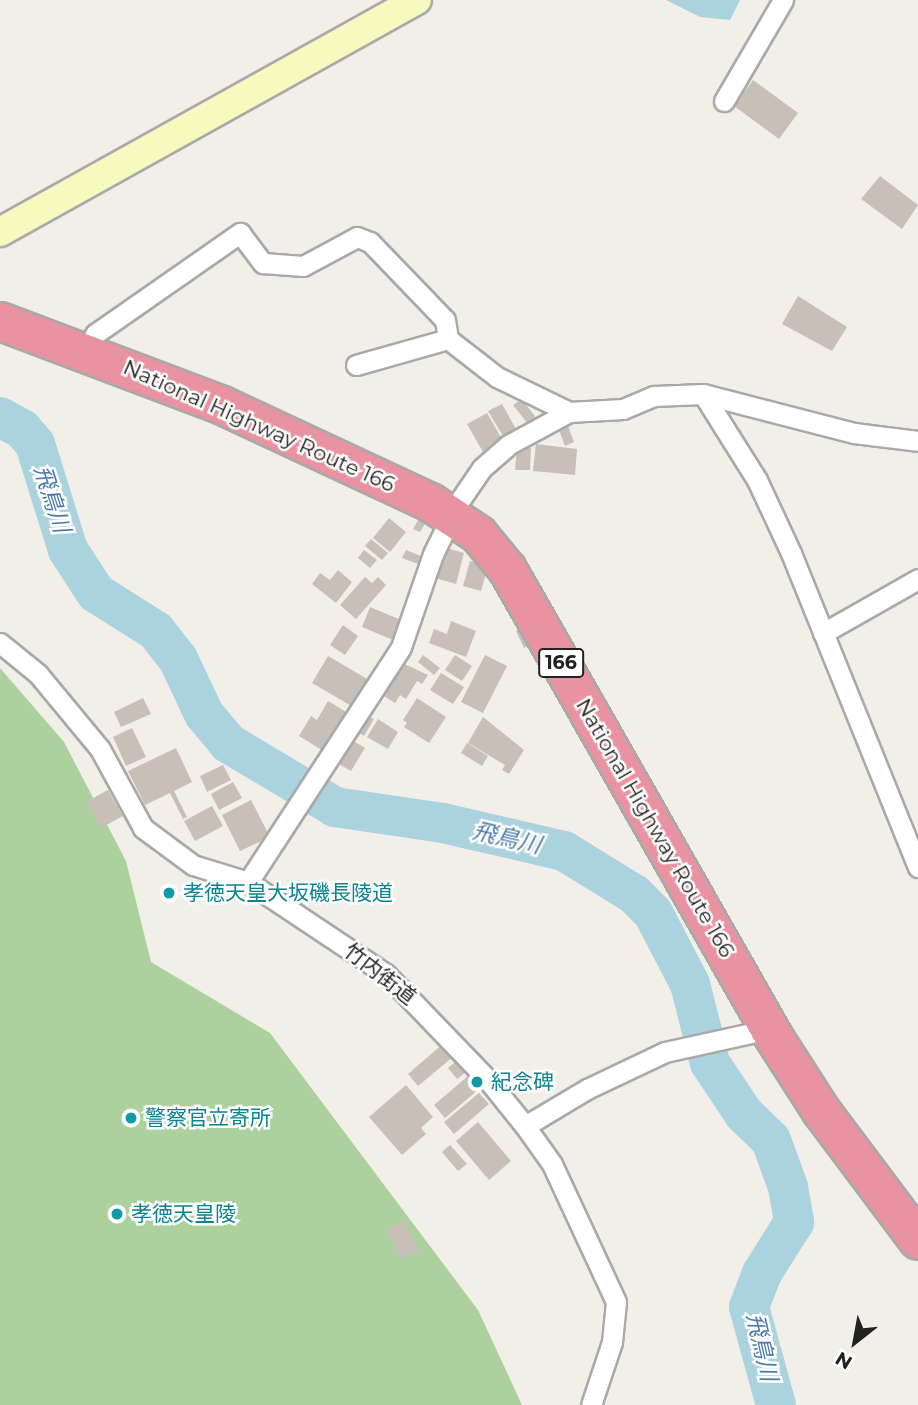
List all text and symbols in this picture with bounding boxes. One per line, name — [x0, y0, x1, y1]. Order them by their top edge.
street label: National Highway Route 166 — [119, 355, 399, 497]
water label: 飛鳥川 — [28, 462, 76, 536]
road number: 166 — [536, 648, 586, 678]
street label: National Highway Route 166 — [570, 694, 740, 962]
water label: 飛鳥川 — [470, 817, 544, 859]
place label: 孝徳天皇大坂磯長陵道 — [183, 880, 393, 906]
marker: 孝徳天皇大坂磯長陵道 — [161, 885, 177, 901]
street label: 竹内街道 — [339, 938, 421, 1010]
place label: 紀念碑 — [491, 1069, 554, 1095]
marker: 紀念碑 — [469, 1074, 485, 1090]
place label: 警察官立寄所 — [145, 1105, 271, 1131]
marker: 警察官立寄所 — [123, 1110, 139, 1126]
place label: 孝徳天皇陵 — [131, 1201, 236, 1227]
marker: 孝徳天皇陵 — [109, 1206, 125, 1222]
north arrow — [820, 1307, 890, 1377]
water label: 飛鳥川 — [741, 1310, 783, 1384]
text: N — [831, 1347, 856, 1374]

